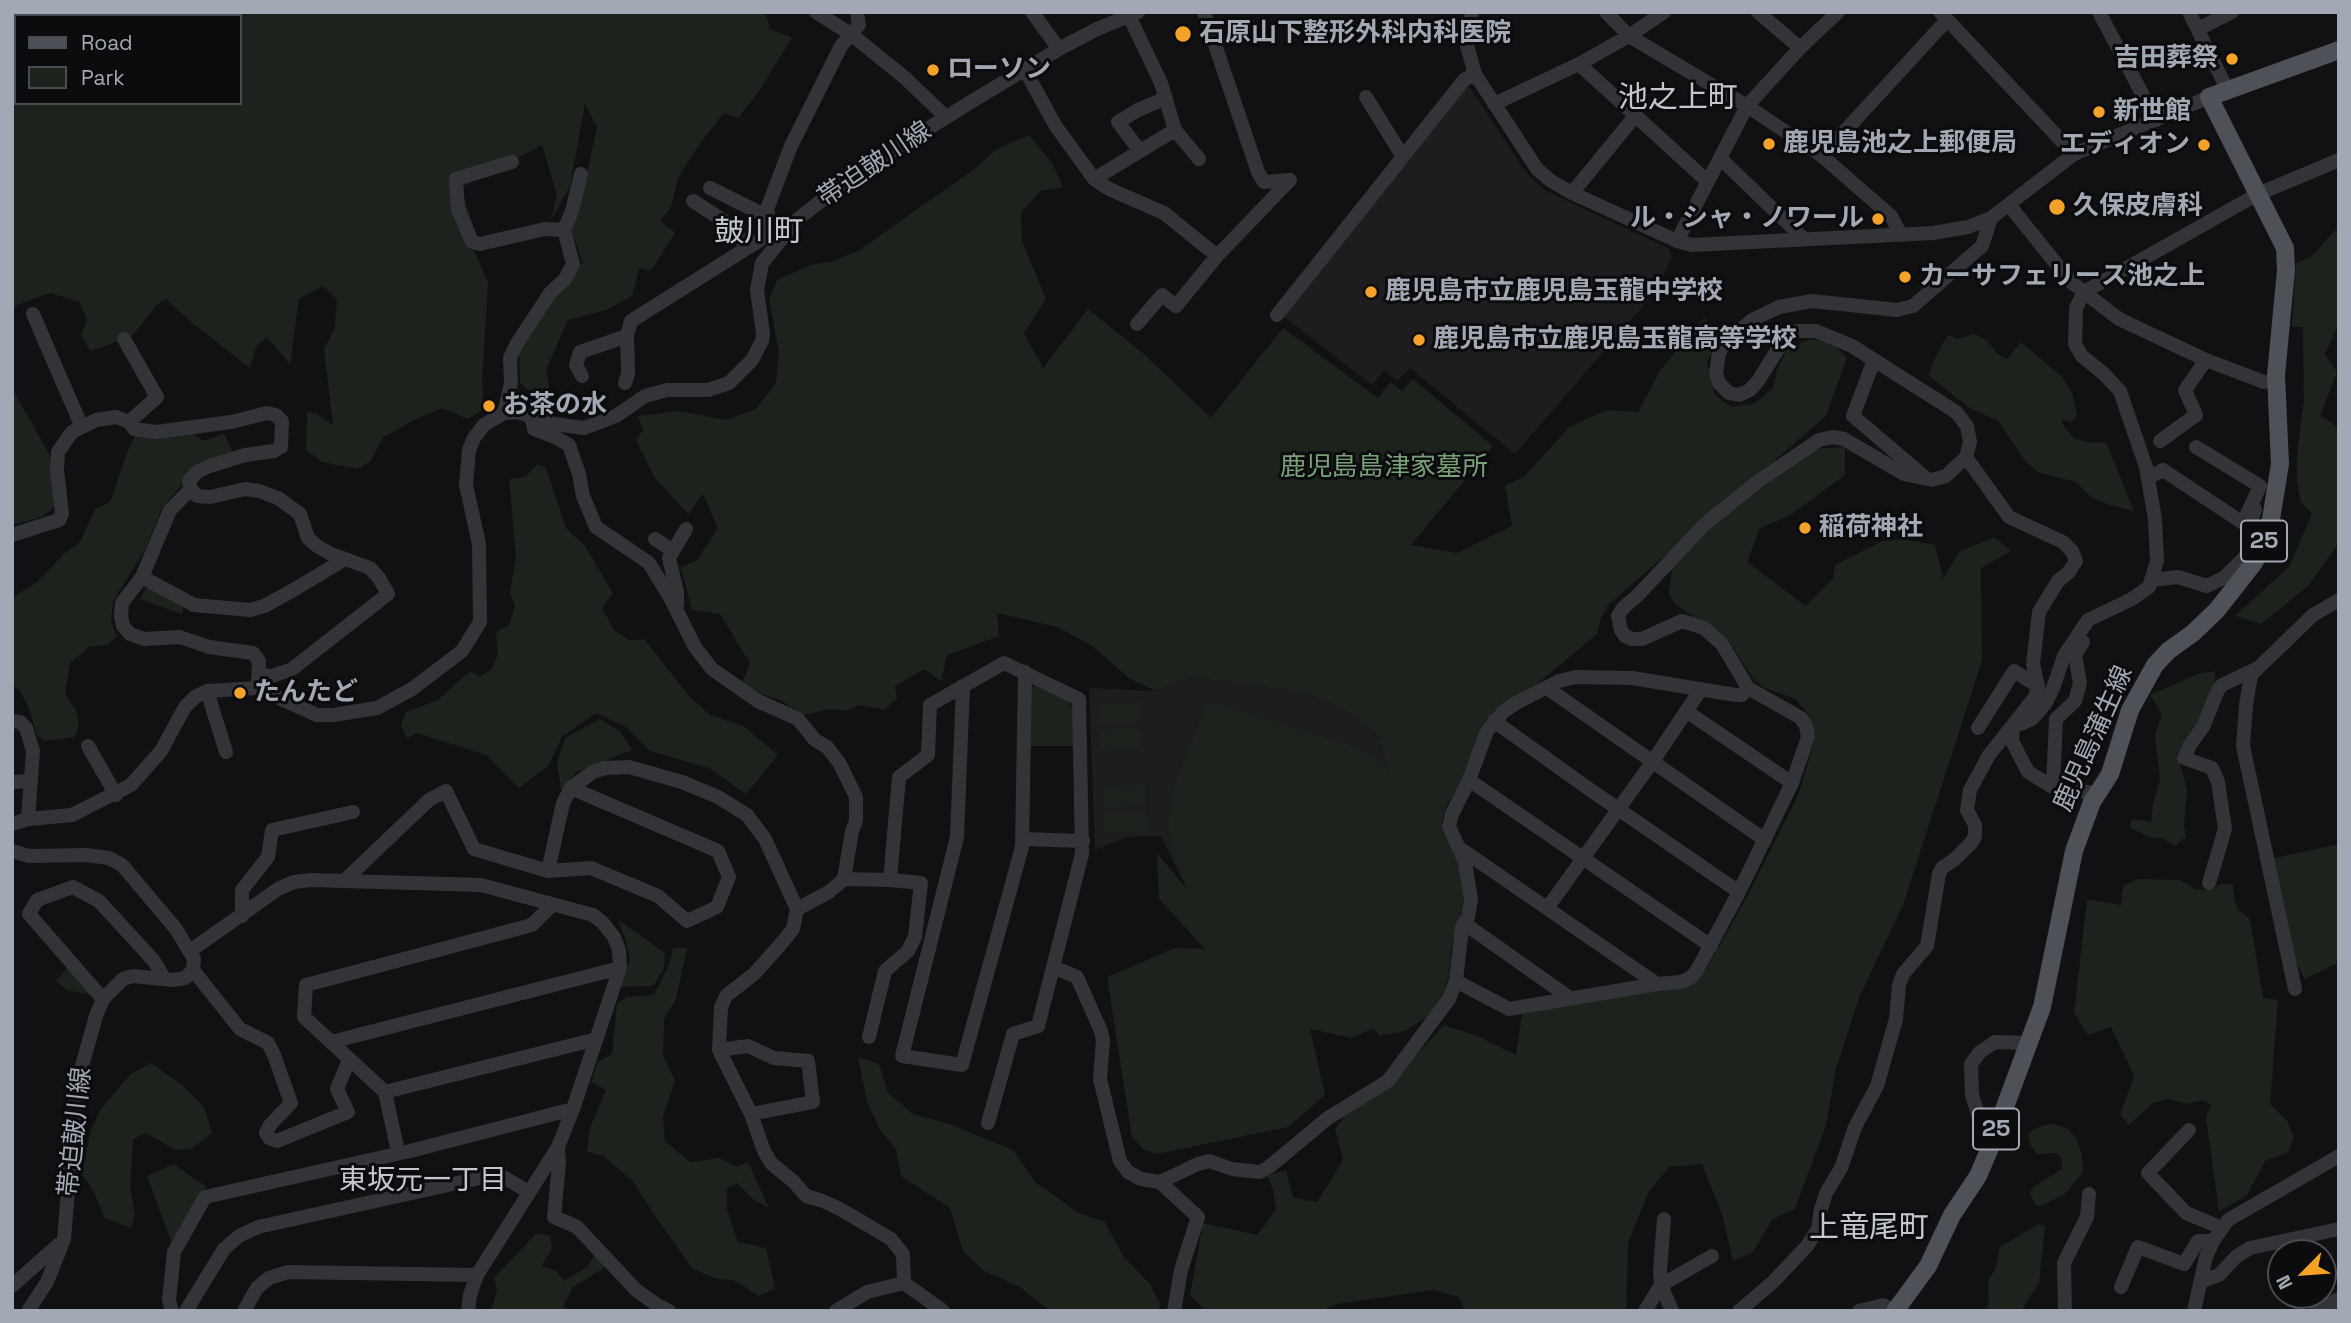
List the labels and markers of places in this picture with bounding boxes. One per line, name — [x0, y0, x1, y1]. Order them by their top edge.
place label: 石原山下整形外科内科医院 — [1199, 18, 1511, 50]
marker: 石原山下整形外科内科医院 — [1173, 24, 1193, 44]
place label: 吉田葬祭 — [2114, 43, 2218, 75]
marker: 吉田葬祭 — [2224, 51, 2240, 67]
place label: ローソン — [947, 54, 1051, 86]
marker: ローソン — [925, 62, 941, 78]
place label: 新世館 — [2113, 96, 2191, 128]
marker: 新世館 — [2091, 104, 2107, 120]
place label: 鹿児島池之上郵便局 — [1783, 128, 2017, 160]
place label: エディオン — [2060, 129, 2190, 161]
marker: 鹿児島池之上郵便局 — [1761, 136, 1777, 152]
marker: エディオン — [2196, 137, 2212, 153]
place label: 久保皮膚科 — [2073, 191, 2203, 223]
marker: 久保皮膚科 — [2047, 197, 2067, 217]
place label: ル・シャ・ノワール — [1630, 203, 1864, 235]
marker: ル・シャ・ノワール — [1870, 211, 1886, 227]
place label: カーサフェリース池之上 — [1919, 261, 2205, 293]
marker: カーサフェリース池之上 — [1897, 269, 1913, 285]
place label: 鹿児島市立鹿児島玉龍中学校 — [1385, 276, 1723, 308]
marker: 鹿児島市立鹿児島玉龍中学校 — [1363, 284, 1379, 300]
place label: 鹿児島市立鹿児島玉龍高等学校 — [1433, 324, 1797, 356]
marker: 鹿児島市立鹿児島玉龍高等学校 — [1411, 332, 1427, 348]
place label: お茶の水 — [503, 390, 607, 422]
marker: お茶の水 — [481, 398, 497, 414]
place label: 稲荷神社 — [1819, 512, 1923, 544]
marker: 稲荷神社 — [1797, 520, 1813, 536]
place label: たんたど — [254, 677, 358, 709]
marker: たんたど — [232, 685, 248, 701]

